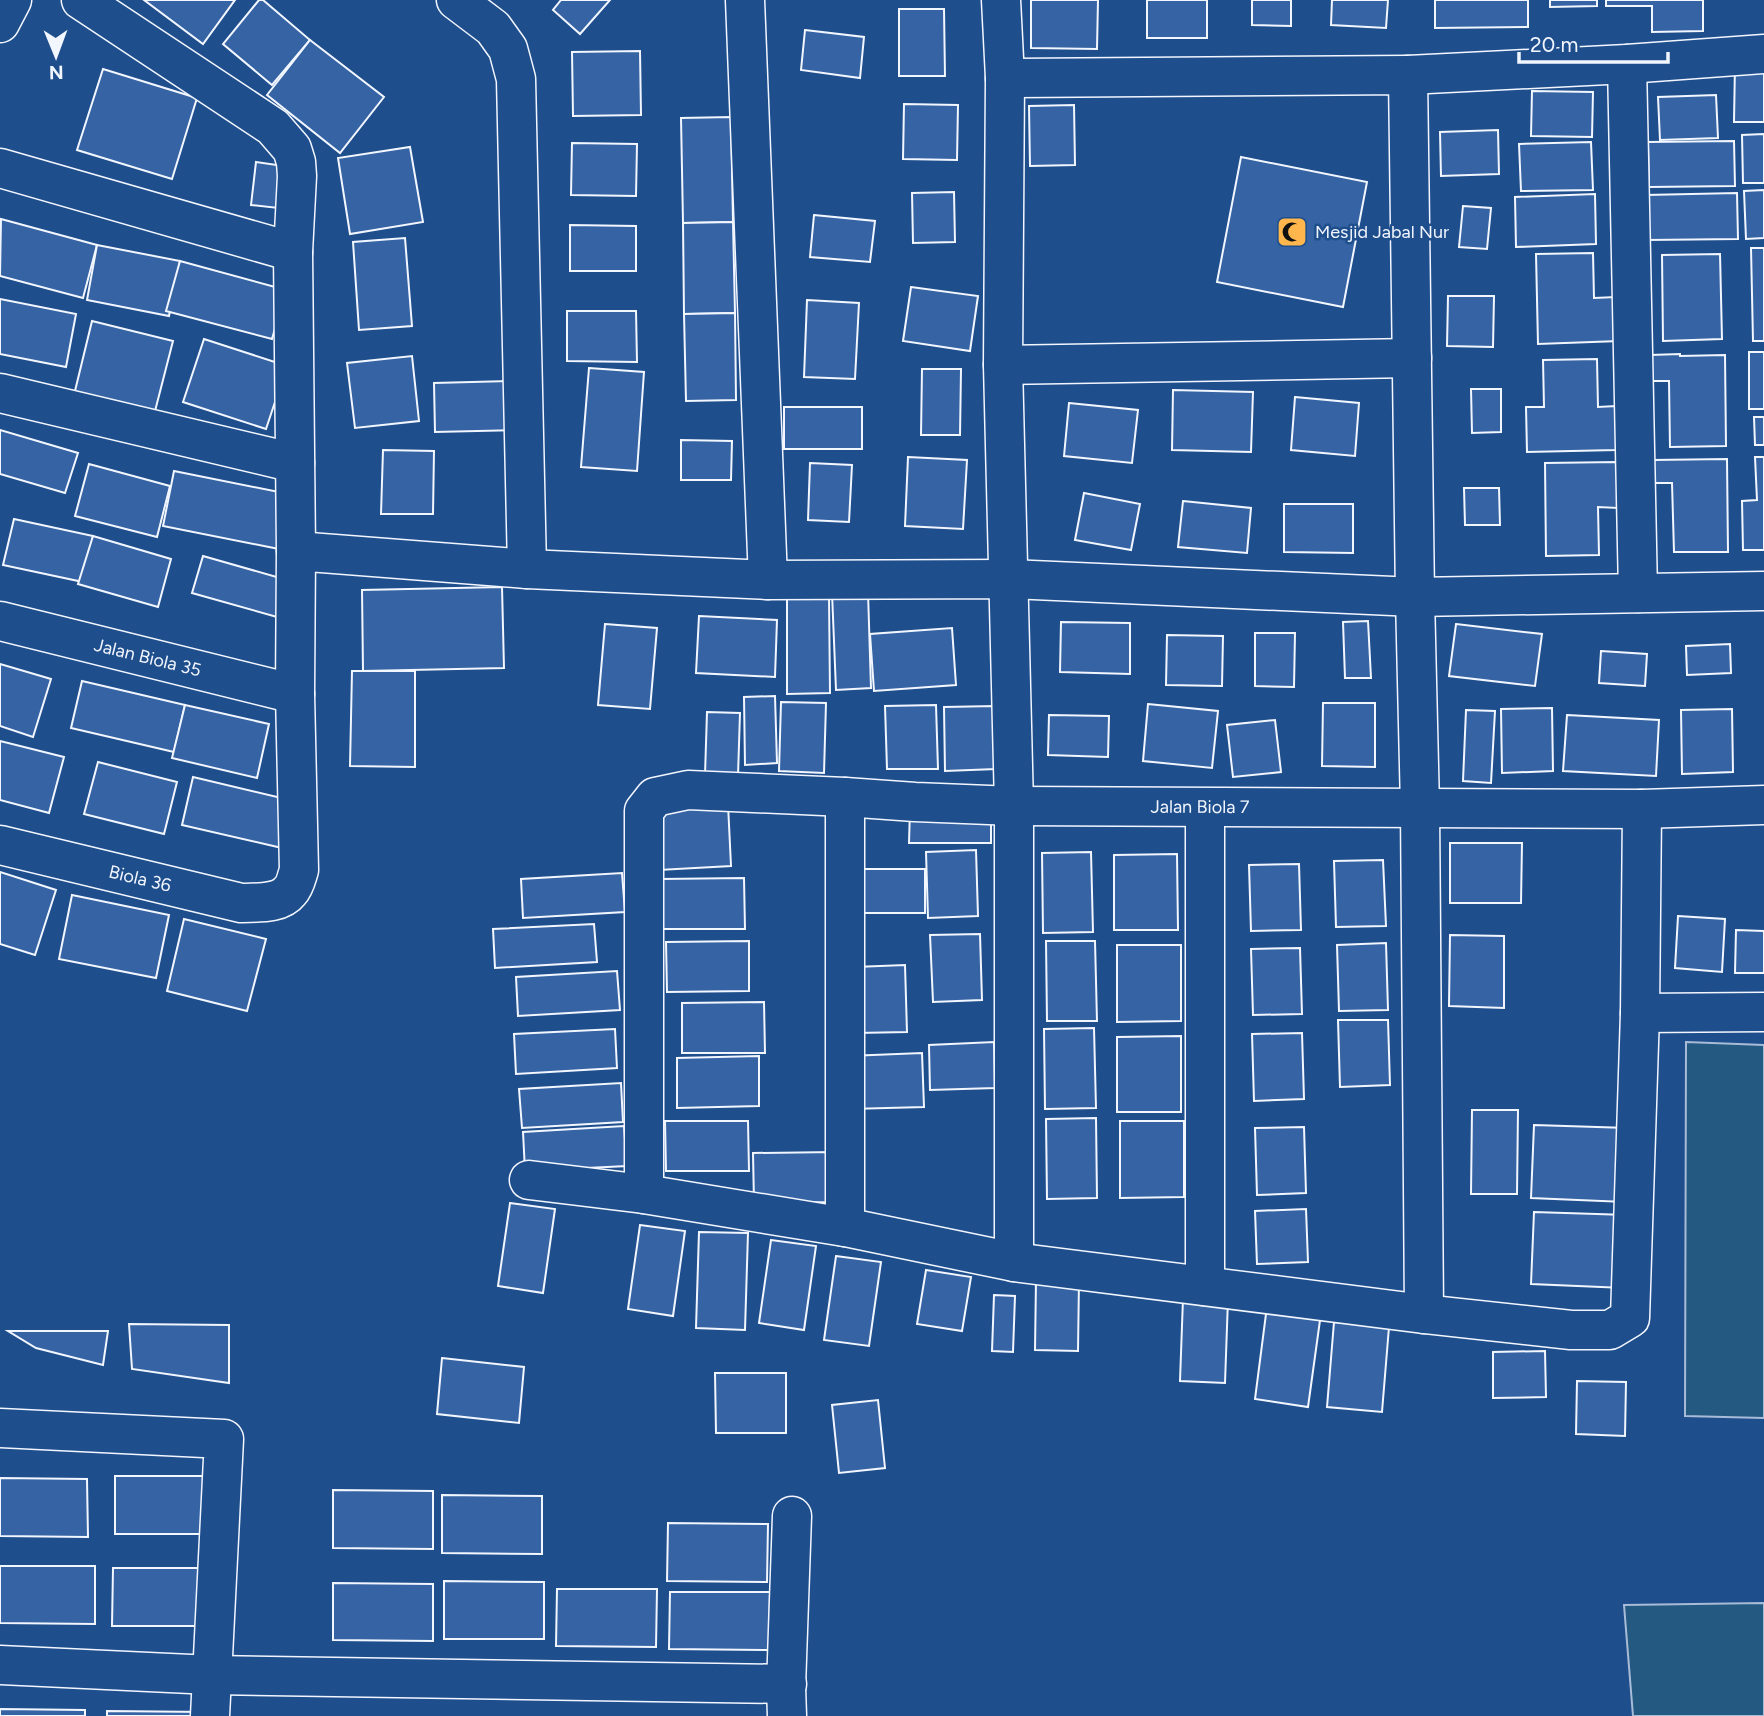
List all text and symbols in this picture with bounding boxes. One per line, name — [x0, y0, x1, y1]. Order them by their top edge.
north arrow — [21, 21, 91, 91]
scale bar — [1519, 21, 1668, 65]
text: 20 m — [1530, 32, 1578, 57]
text: N — [49, 61, 64, 84]
mosque icon: Mesjid Jabal Nur — [1275, 215, 1309, 249]
place label: Mesjid Jabal Nur — [1315, 221, 1449, 243]
street label: Jalan Biola 35 — [92, 634, 203, 681]
street label: Jalan Biola 7 — [1150, 796, 1250, 818]
street label: Biola 36 — [107, 861, 173, 897]

